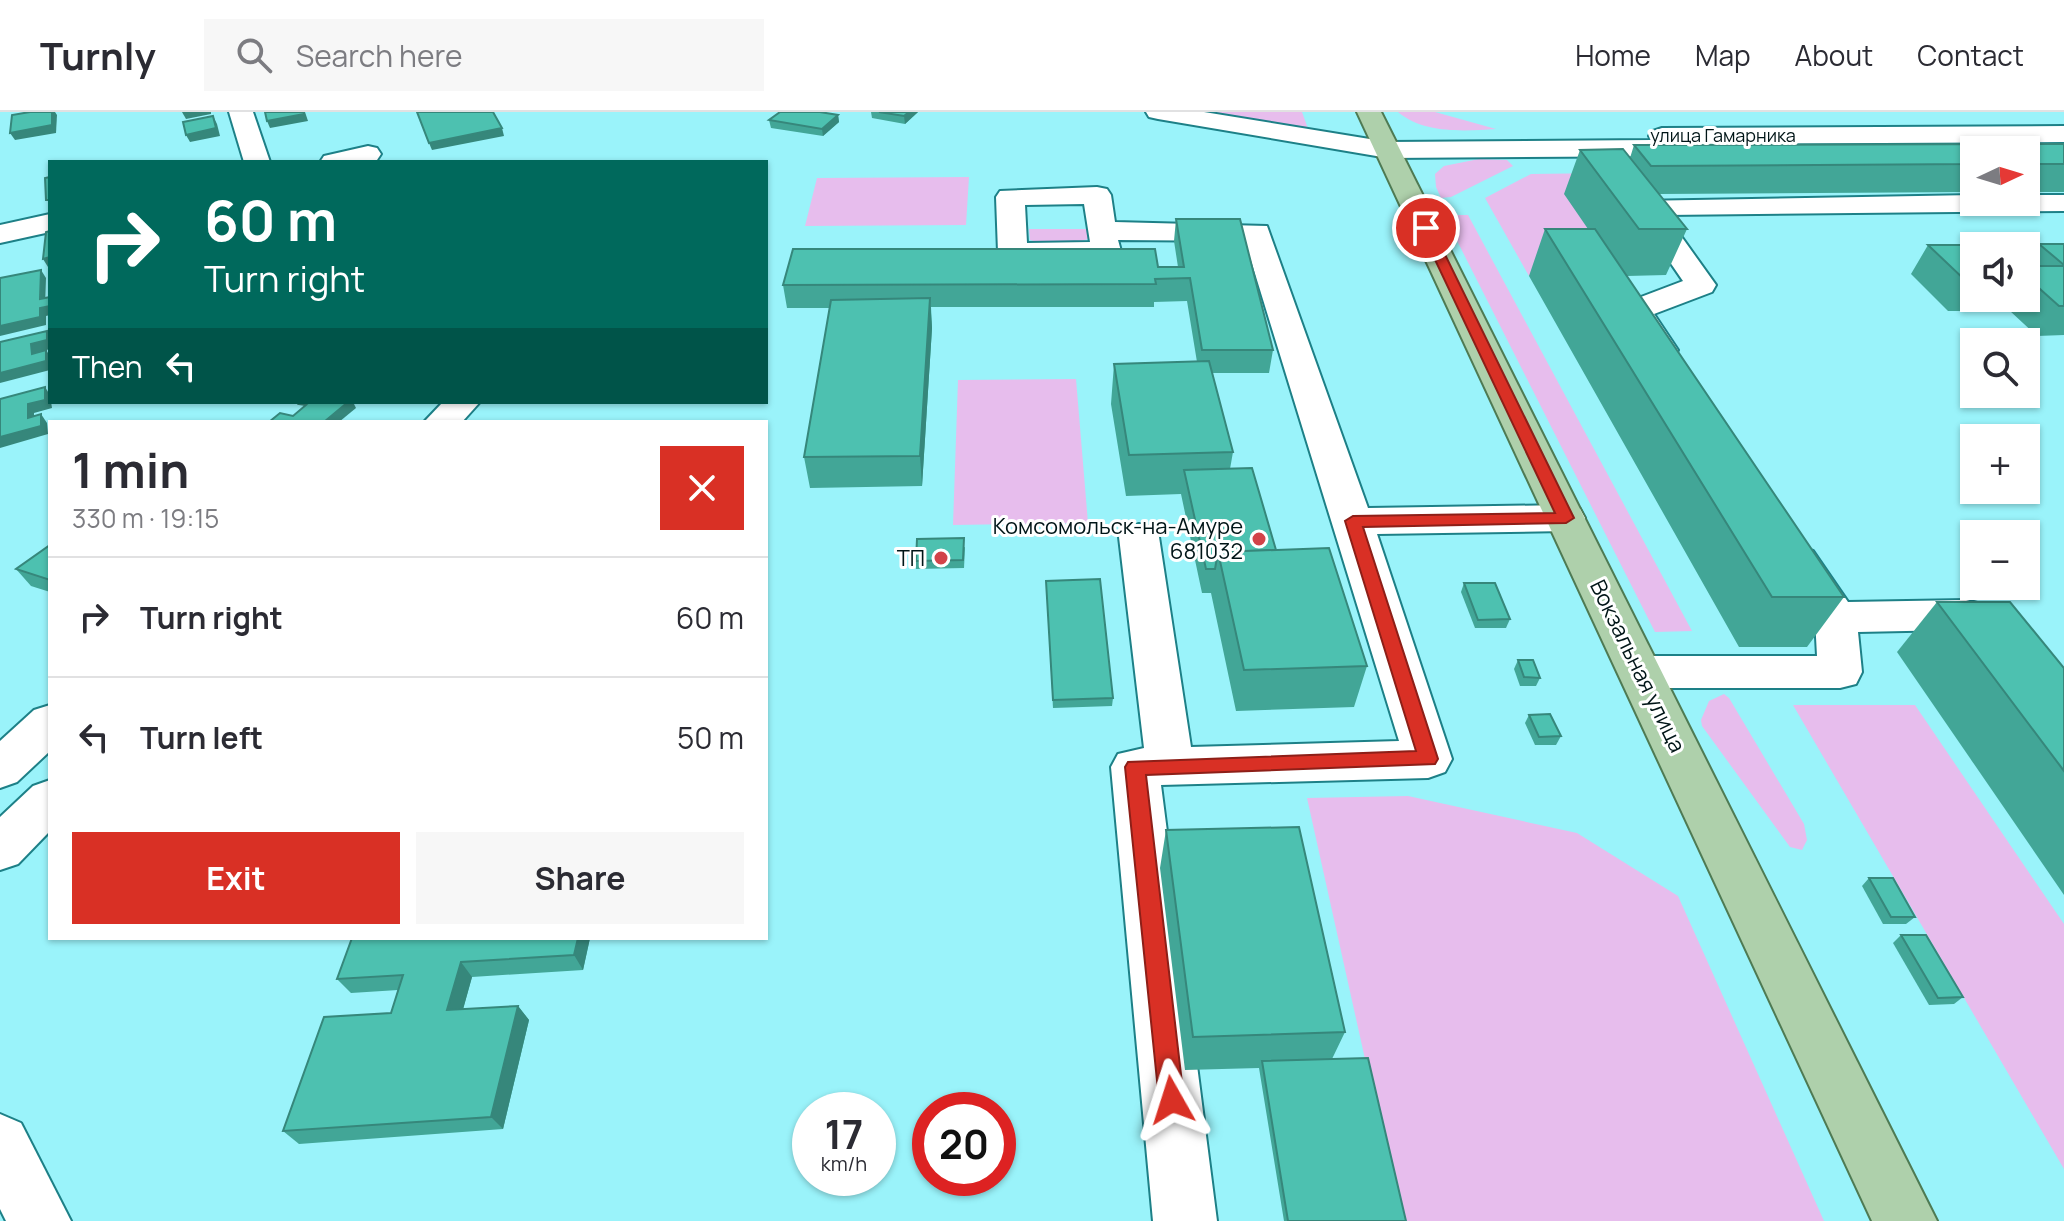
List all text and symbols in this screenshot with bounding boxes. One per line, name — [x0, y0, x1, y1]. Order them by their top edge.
search box — [204, 19, 764, 91]
text: Turnly — [40, 29, 156, 81]
icon: search — [232, 33, 276, 77]
text: Search here — [296, 35, 463, 76]
text: Home — [1575, 36, 1651, 74]
text: Map — [1695, 36, 1751, 74]
text: About — [1795, 36, 1873, 74]
text: Contact — [1917, 36, 2024, 74]
street label: улица Гамарника — [1650, 123, 1796, 147]
north arrow — [1960, 136, 2040, 216]
map controls — [1960, 136, 2040, 600]
text: 60 m — [204, 181, 337, 258]
icon: right — [72, 192, 176, 296]
pin — [1392, 194, 1460, 262]
icon: arrive — [1404, 206, 1448, 250]
button: sound — [1960, 232, 2040, 312]
text: Turn right — [204, 254, 365, 303]
button: search — [1960, 328, 2040, 408]
icon: left — [159, 344, 203, 388]
text: Then — [72, 346, 143, 387]
button: + — [1960, 424, 2040, 504]
text: 1 min — [72, 437, 189, 502]
button: close — [660, 446, 744, 530]
text: 330 m · 19:15 — [72, 500, 219, 536]
place label: Комсомольск-на-Амуре 681032 — [993, 511, 1243, 566]
button: − — [1960, 520, 2040, 600]
marker: Комсомольск-на-Амуре 681032 — [1250, 530, 1268, 548]
place label: ТП — [897, 543, 925, 573]
marker: ТП — [932, 549, 950, 567]
street label: Вокзальная улица — [1583, 575, 1693, 757]
icon: right — [72, 595, 116, 639]
text: Turn right — [140, 597, 283, 638]
text: 60 m — [676, 597, 744, 638]
icon: left — [72, 715, 116, 759]
text: Turn left — [140, 717, 263, 758]
text: 50 m — [677, 717, 744, 758]
button: Exit — [72, 832, 400, 924]
button: Share — [416, 832, 744, 924]
position arrow — [1130, 1058, 1214, 1142]
speed limit sign: 20 — [912, 1092, 1016, 1196]
text: 17 — [825, 1106, 863, 1161]
text: km/h — [821, 1150, 867, 1177]

